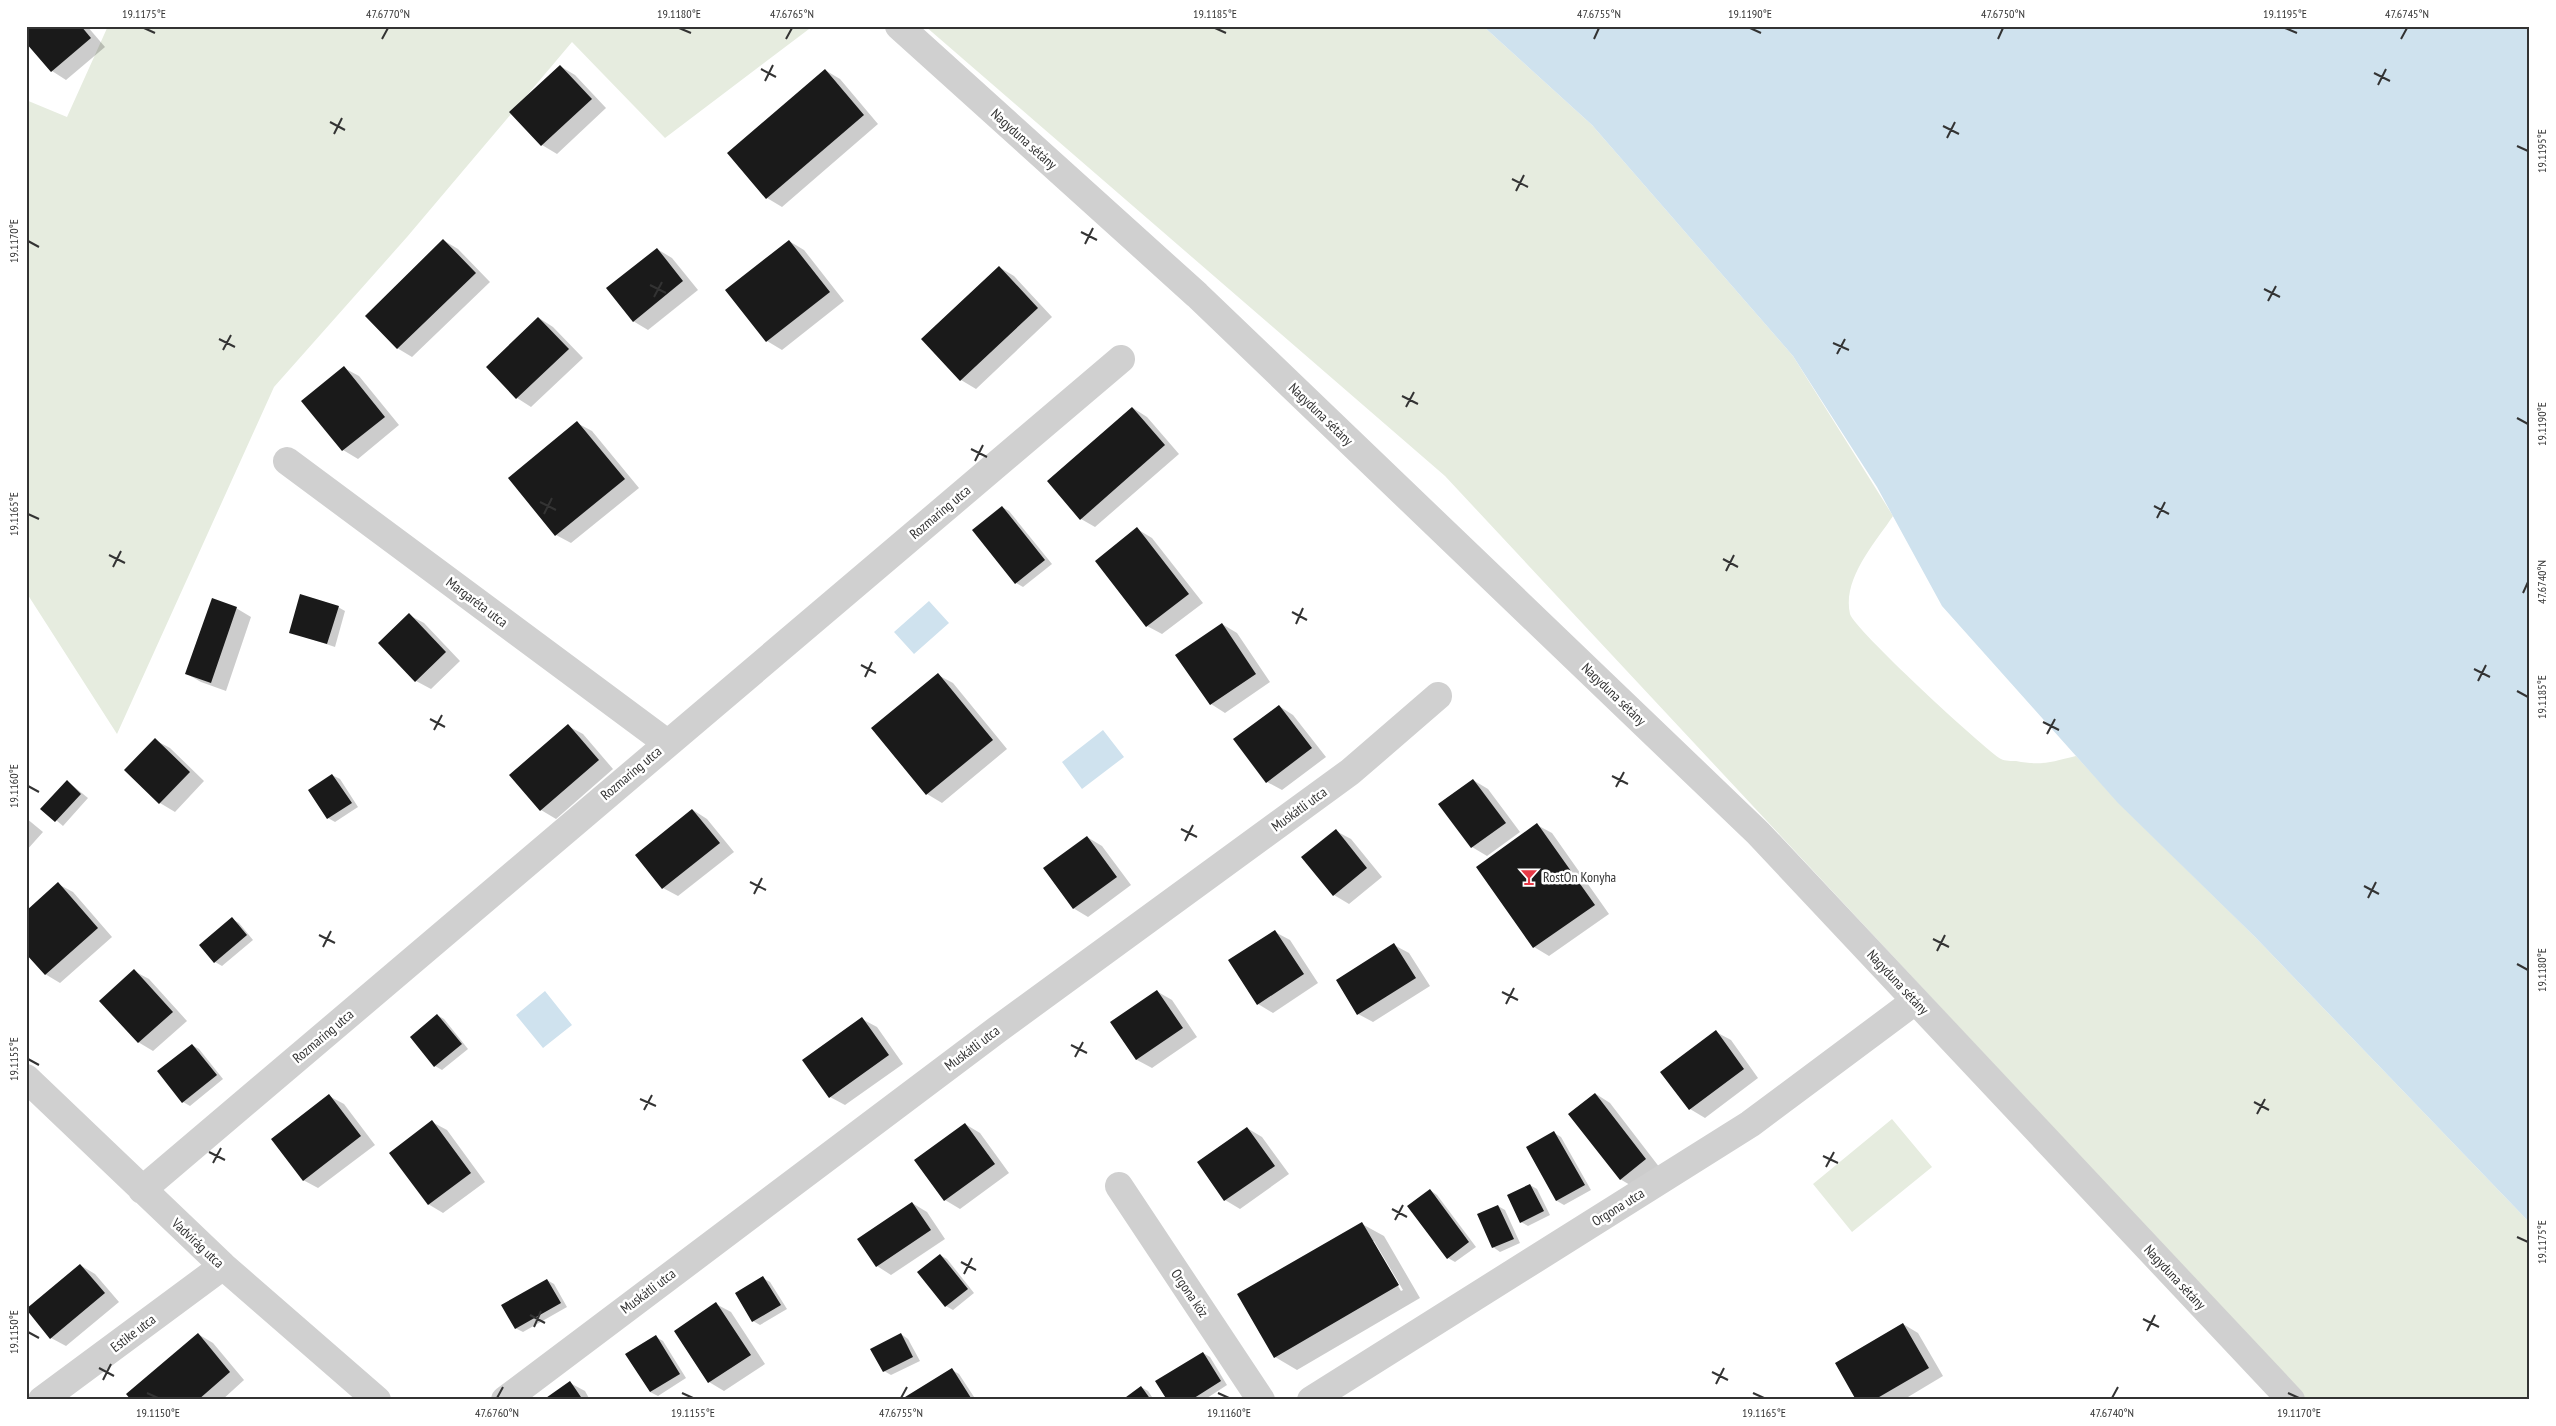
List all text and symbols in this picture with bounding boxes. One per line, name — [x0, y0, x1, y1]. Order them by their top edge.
text: 19.1175°E — [122, 6, 166, 21]
text: 47.6770°N — [366, 6, 410, 21]
text: 19.1180°E — [657, 6, 701, 21]
text: 47.6765°N — [770, 6, 814, 21]
text: 19.1185°E — [1193, 6, 1237, 21]
text: 47.6755°N — [1577, 6, 1621, 21]
text: 19.1190°E — [1728, 6, 1772, 21]
text: 47.6750°N — [1981, 6, 2025, 21]
text: 19.1195°E — [2263, 6, 2307, 21]
text: 47.6745°N — [2385, 6, 2429, 21]
street label: Nagyduna sétány — [987, 105, 1061, 174]
text: 19.1195°E — [2534, 129, 2549, 173]
text: 19.1170°E — [6, 219, 21, 263]
street label: Nagyduna sétány — [1285, 379, 1358, 450]
text: 19.1190°E — [2534, 402, 2549, 446]
street label: Rozmaring utca — [906, 481, 974, 543]
text: 19.1165°E — [6, 492, 21, 536]
text: 47.6740°N — [2534, 560, 2549, 604]
street label: Margaréta utca — [443, 573, 511, 631]
street label: Nagyduna sétány — [1578, 659, 1651, 730]
text: 19.1185°E — [2534, 675, 2549, 719]
street label: Rozmaring utca — [597, 742, 665, 804]
text: 19.1160°E — [6, 764, 21, 808]
street label: Muskátli utca — [1268, 783, 1330, 835]
bar icon: RostOn Konyha — [1519, 867, 1539, 887]
place label: RostOn Konyha — [1543, 868, 1616, 886]
street label: Nagyduna sétány — [1863, 946, 1933, 1019]
text: 19.1180°E — [2534, 948, 2549, 992]
street label: Rozmaring utca — [289, 1005, 357, 1067]
street label: Muskátli utca — [941, 1021, 1003, 1075]
text: 19.1155°E — [6, 1037, 21, 1081]
street label: Orgona utca — [1588, 1184, 1648, 1230]
street label: Vadvirág utca — [167, 1214, 228, 1272]
text: 19.1175°E — [2534, 1220, 2549, 1264]
street label: Nagyduna sétány — [2140, 1241, 2210, 1314]
street label: Muskátli utca — [617, 1264, 679, 1318]
street label: Orgona köz — [1167, 1265, 1213, 1321]
text: 19.1150°E — [6, 1310, 21, 1354]
street label: Estike utca — [107, 1310, 159, 1356]
text: 19.1150°E — [136, 1405, 180, 1420]
text: 47.6760°N — [475, 1405, 519, 1420]
text: 19.1155°E — [671, 1405, 715, 1420]
text: 47.6755°N — [879, 1405, 923, 1420]
text: 19.1160°E — [1207, 1405, 1251, 1420]
text: 19.1165°E — [1742, 1405, 1786, 1420]
text: 47.6740°N — [2090, 1405, 2134, 1420]
text: 19.1170°E — [2277, 1405, 2321, 1420]

